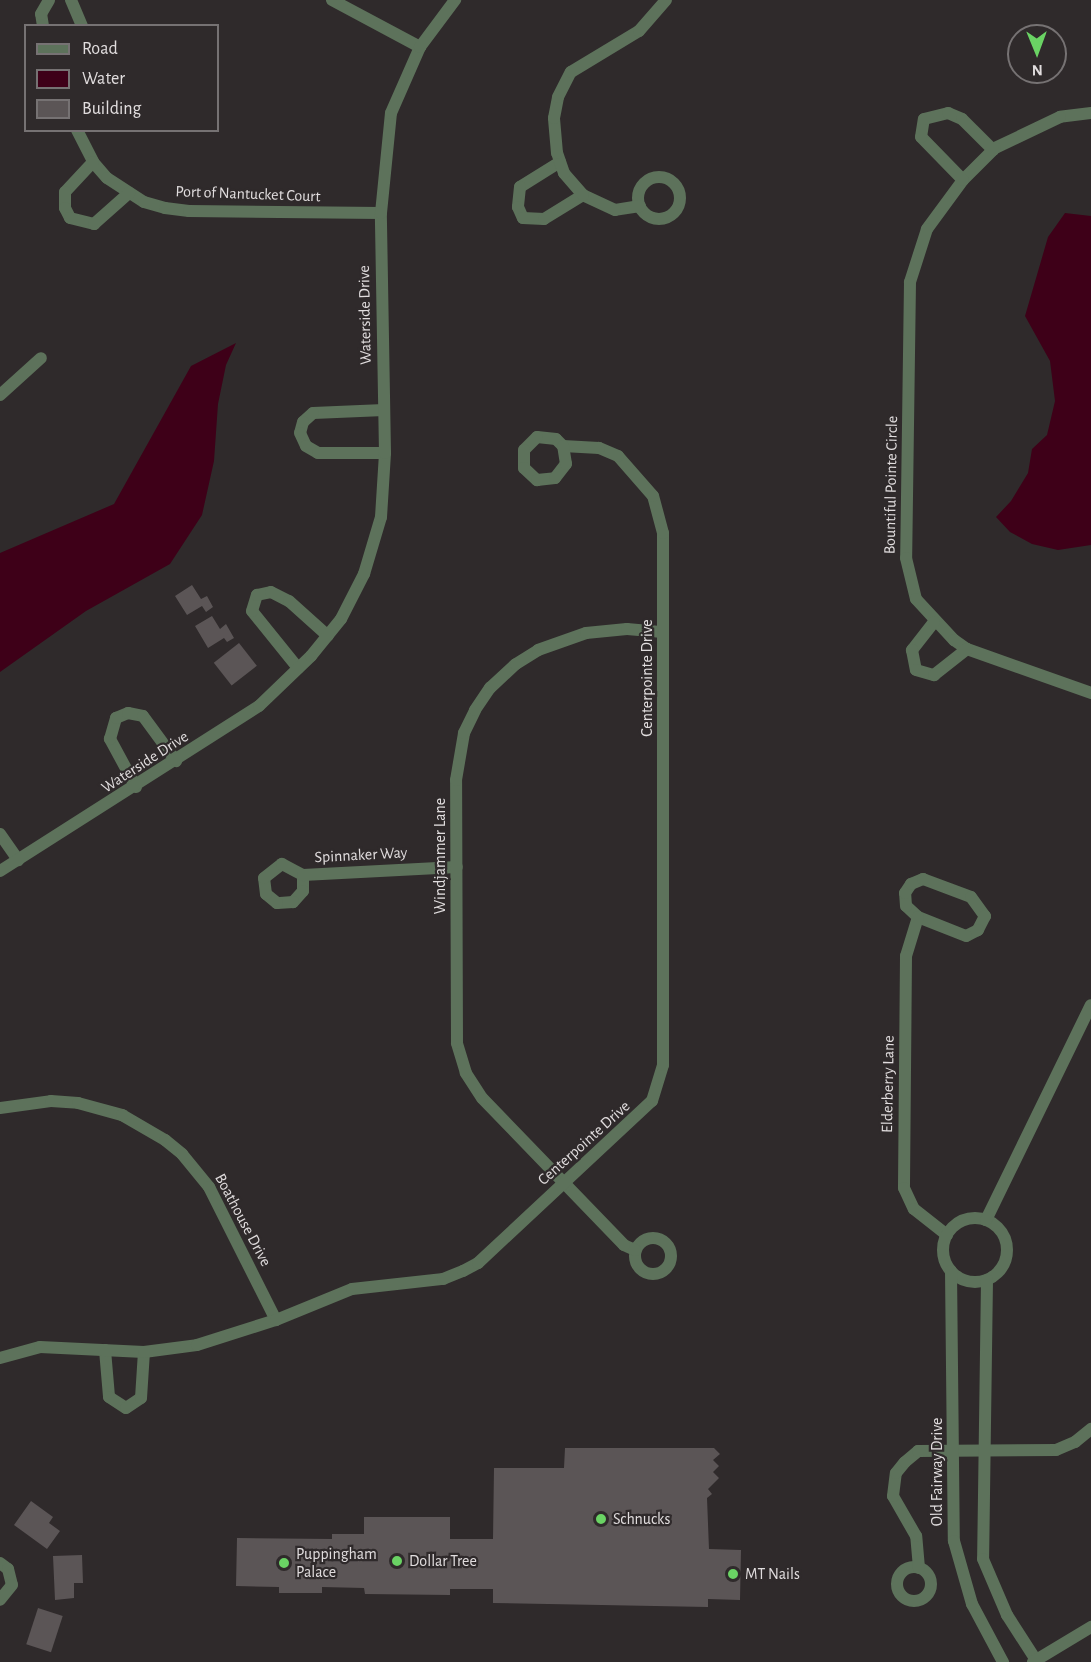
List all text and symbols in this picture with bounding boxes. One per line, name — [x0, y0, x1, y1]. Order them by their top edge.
legend — [24, 24, 219, 132]
north arrow — [1007, 24, 1067, 84]
text: Road — [82, 40, 118, 58]
text: N — [1032, 62, 1043, 78]
text: Water — [82, 70, 125, 88]
text: Building — [82, 100, 141, 118]
street label: Port of Nantucket Court — [175, 182, 321, 206]
street label: Waterside Drive — [355, 265, 375, 365]
street label: Bountiful Pointe Circle — [880, 416, 902, 554]
street label: Centerpointe Drive — [637, 619, 657, 737]
street label: Waterside Drive — [98, 727, 192, 797]
street label: Windjammer Lane — [430, 798, 450, 914]
street label: Spinnaker Way — [314, 843, 408, 867]
street label: Elderberry Lane — [878, 1035, 898, 1133]
street label: Centerpointe Drive — [534, 1097, 634, 1189]
street label: Boathouse Drive — [211, 1170, 275, 1270]
street label: Old Fairway Drive — [927, 1418, 947, 1526]
place label: Schnucks — [613, 1509, 670, 1529]
marker: Schnucks — [594, 1512, 608, 1526]
place label: Puppingham Palace — [296, 1544, 377, 1582]
place label: Dollar Tree — [409, 1551, 477, 1571]
marker: Dollar Tree — [390, 1554, 404, 1568]
marker: Puppingham Palace — [277, 1556, 291, 1570]
place label: MT Nails — [745, 1564, 800, 1584]
marker: MT Nails — [726, 1567, 740, 1581]

